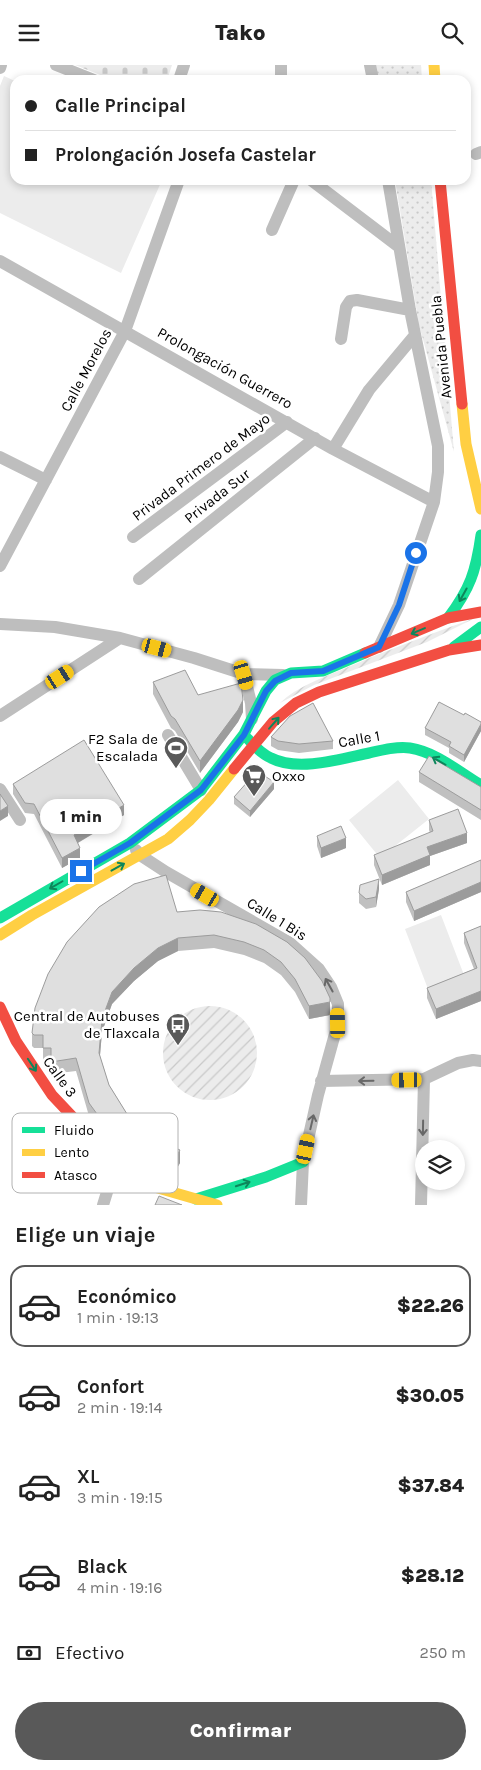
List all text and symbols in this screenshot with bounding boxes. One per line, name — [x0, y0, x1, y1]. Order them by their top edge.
icon: menu — [15, 19, 43, 47]
icon: search — [438, 19, 466, 47]
text: Tako — [215, 20, 266, 46]
text: Calle Principal — [55, 95, 186, 117]
text: Prolongación Josefa Castelar — [55, 144, 316, 166]
street label: Avenida Puebla — [427, 294, 455, 400]
street label: Prolongación Guerrero — [154, 323, 296, 413]
street label: Calle Morelos — [57, 325, 115, 415]
street label: Privada Primero de Mayo — [128, 409, 274, 525]
street label: Privada Sur — [181, 464, 254, 527]
route start — [405, 542, 427, 564]
one-way arrow — [458, 588, 468, 602]
one-way arrow — [411, 626, 426, 636]
car — [140, 637, 173, 659]
car — [232, 658, 255, 692]
car — [43, 663, 76, 691]
one-way arrow — [268, 716, 279, 729]
street label: Calle 1 — [337, 726, 381, 752]
place label: F2 Sala de Escalada — [88, 730, 158, 765]
sports icon: F2 Sala de Escalada — [163, 735, 189, 769]
one-way arrow — [432, 755, 447, 765]
supermarket icon: Oxxo — [241, 763, 267, 797]
place label: Oxxo — [272, 767, 305, 785]
callout: 1 min — [40, 799, 122, 833]
text: 1 min — [60, 807, 102, 826]
route end — [70, 860, 92, 882]
one-way arrow — [110, 862, 125, 872]
one-way arrow — [49, 881, 64, 891]
car — [188, 881, 221, 909]
street label: Calle 1 Bis — [244, 894, 310, 944]
one-way arrow — [323, 978, 333, 992]
place label: Central de Autobuses de Tlaxcala — [14, 1007, 160, 1042]
car — [330, 1008, 345, 1038]
bus stop icon: Central de Autobuses de Tlaxcala — [165, 1012, 191, 1046]
street label: Calle 3 — [39, 1053, 81, 1101]
one-way arrow — [27, 1057, 37, 1071]
car — [391, 1072, 422, 1088]
one-way arrow — [358, 1076, 374, 1085]
legend — [12, 1113, 178, 1193]
one-way arrow — [308, 1115, 317, 1131]
one-way arrow — [418, 1120, 428, 1136]
text: Fluido — [54, 1122, 94, 1139]
car — [295, 1133, 316, 1165]
map controls — [415, 1140, 465, 1190]
button: layers — [415, 1140, 465, 1190]
text: Lento — [54, 1144, 89, 1161]
text: Atasco — [54, 1167, 97, 1184]
one-way arrow — [234, 1179, 250, 1189]
text: Elige un viaje — [15, 1222, 155, 1248]
icon: car — [17, 1284, 62, 1329]
text: Económico — [77, 1286, 177, 1308]
text: $22.26 — [397, 1295, 464, 1317]
text: 1 min · 19:13 — [77, 1308, 159, 1327]
icon: car — [17, 1374, 62, 1419]
text: Confort — [77, 1376, 144, 1398]
text: $30.05 — [395, 1385, 464, 1407]
text: 2 min · 19:14 — [77, 1398, 162, 1417]
icon: car — [17, 1464, 62, 1509]
text: XL — [77, 1466, 99, 1488]
text: $37.84 — [398, 1475, 464, 1497]
text: 3 min · 19:15 — [77, 1488, 163, 1507]
icon: car — [17, 1554, 62, 1599]
text: Black — [77, 1556, 128, 1578]
text: $28.12 — [401, 1565, 464, 1587]
text: 4 min · 19:16 — [77, 1578, 162, 1597]
icon: cash — [15, 1639, 43, 1667]
text: Efectivo — [55, 1642, 124, 1664]
text: 250 m — [419, 1643, 466, 1662]
button: Confirmar — [15, 1702, 466, 1760]

